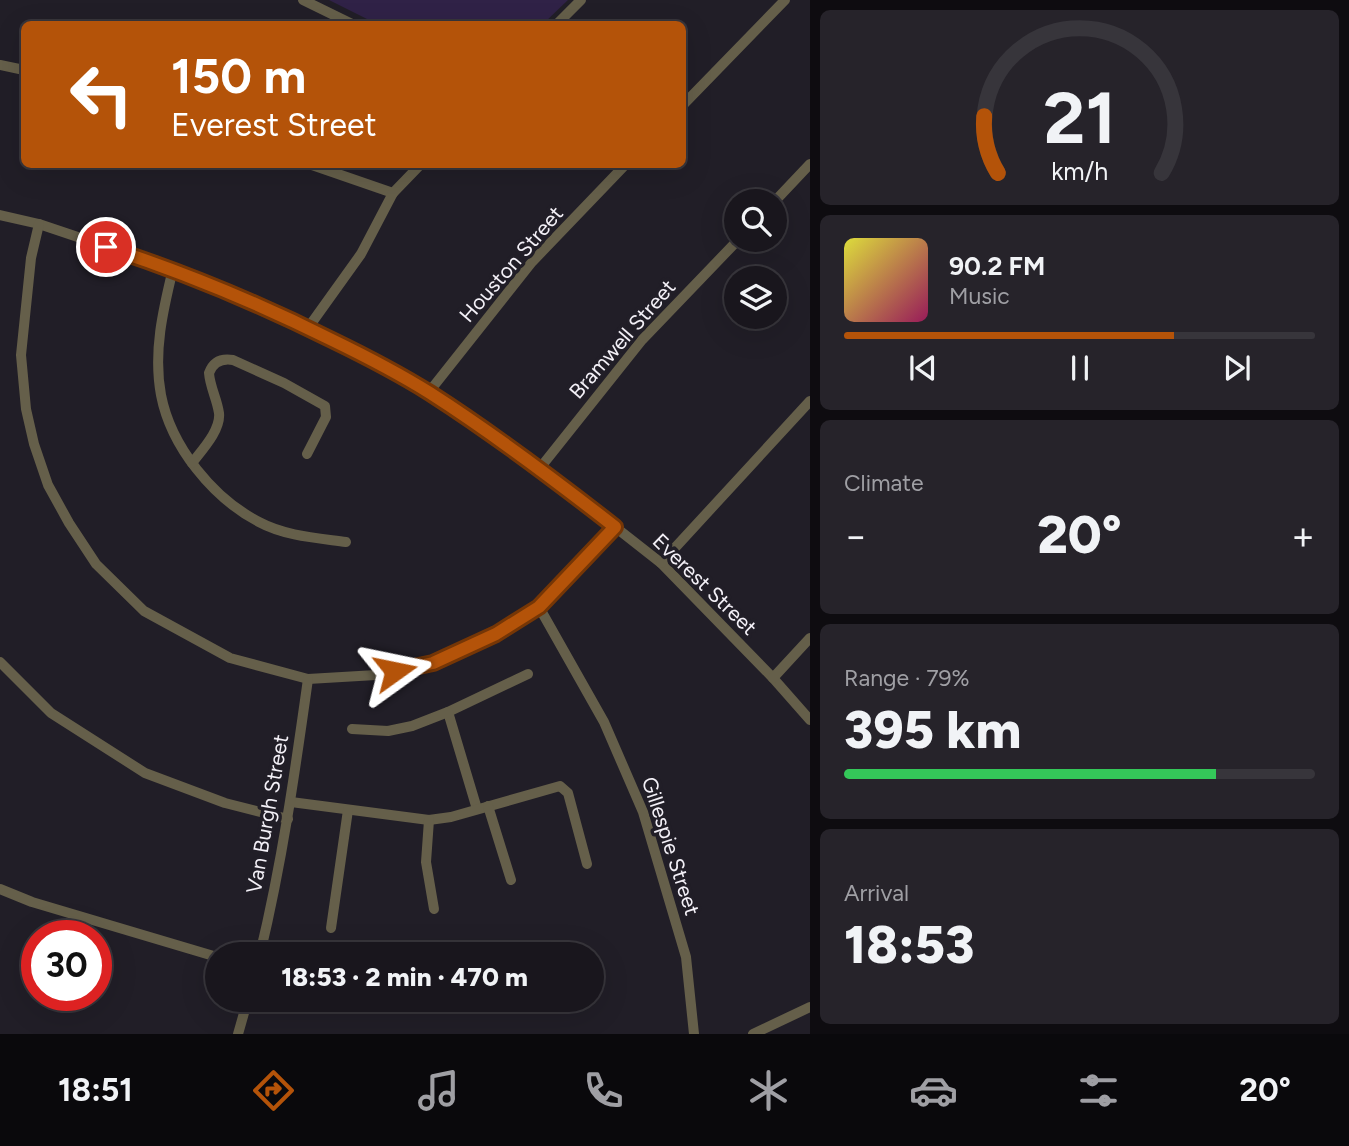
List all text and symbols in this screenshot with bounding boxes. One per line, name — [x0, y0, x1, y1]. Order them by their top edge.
text: 150 m — [171, 46, 306, 105]
icon: left — [56, 49, 147, 140]
text: 21 — [1043, 75, 1116, 162]
text: Everest Street — [171, 106, 376, 144]
text: km/h — [1051, 156, 1108, 186]
map controls — [724, 189, 787, 329]
button: search — [724, 189, 787, 252]
street label: Houston Street — [454, 201, 568, 327]
pin — [76, 217, 136, 277]
icon: arrive — [87, 228, 125, 266]
text: 90.2 FM — [949, 250, 1045, 282]
button: layers — [724, 266, 787, 329]
street label: Bramwell Street — [564, 274, 680, 404]
text: Music — [949, 282, 1010, 310]
icon: previous — [904, 349, 942, 387]
icon: pause — [1061, 349, 1099, 387]
icon: next — [1218, 349, 1256, 387]
text: Climate — [844, 469, 923, 497]
text: 20° — [1037, 504, 1122, 566]
text: − — [844, 513, 868, 559]
text: + — [1291, 513, 1315, 559]
street label: Everest Street — [648, 528, 762, 640]
position arrow — [358, 634, 432, 708]
text: Range · 79% — [844, 664, 970, 692]
text: 395 km — [844, 699, 1021, 761]
street label: Van Burgh Street — [241, 732, 293, 895]
street label: Gillespie Street — [637, 774, 705, 918]
text: Arrival — [844, 879, 909, 907]
text: 18:53 — [844, 914, 974, 976]
speed limit sign: 30 — [21, 920, 112, 1011]
text: 18:53 · 2 min · 470 m — [281, 961, 528, 993]
icon: directions — [249, 1066, 298, 1115]
icon: music — [414, 1066, 463, 1115]
icon: phone — [579, 1066, 628, 1115]
icon: climate — [744, 1066, 793, 1115]
icon: car — [909, 1066, 958, 1115]
icon: filters — [1074, 1066, 1123, 1115]
text: 18:51 — [58, 1071, 133, 1109]
text: 20° — [1240, 1071, 1291, 1109]

